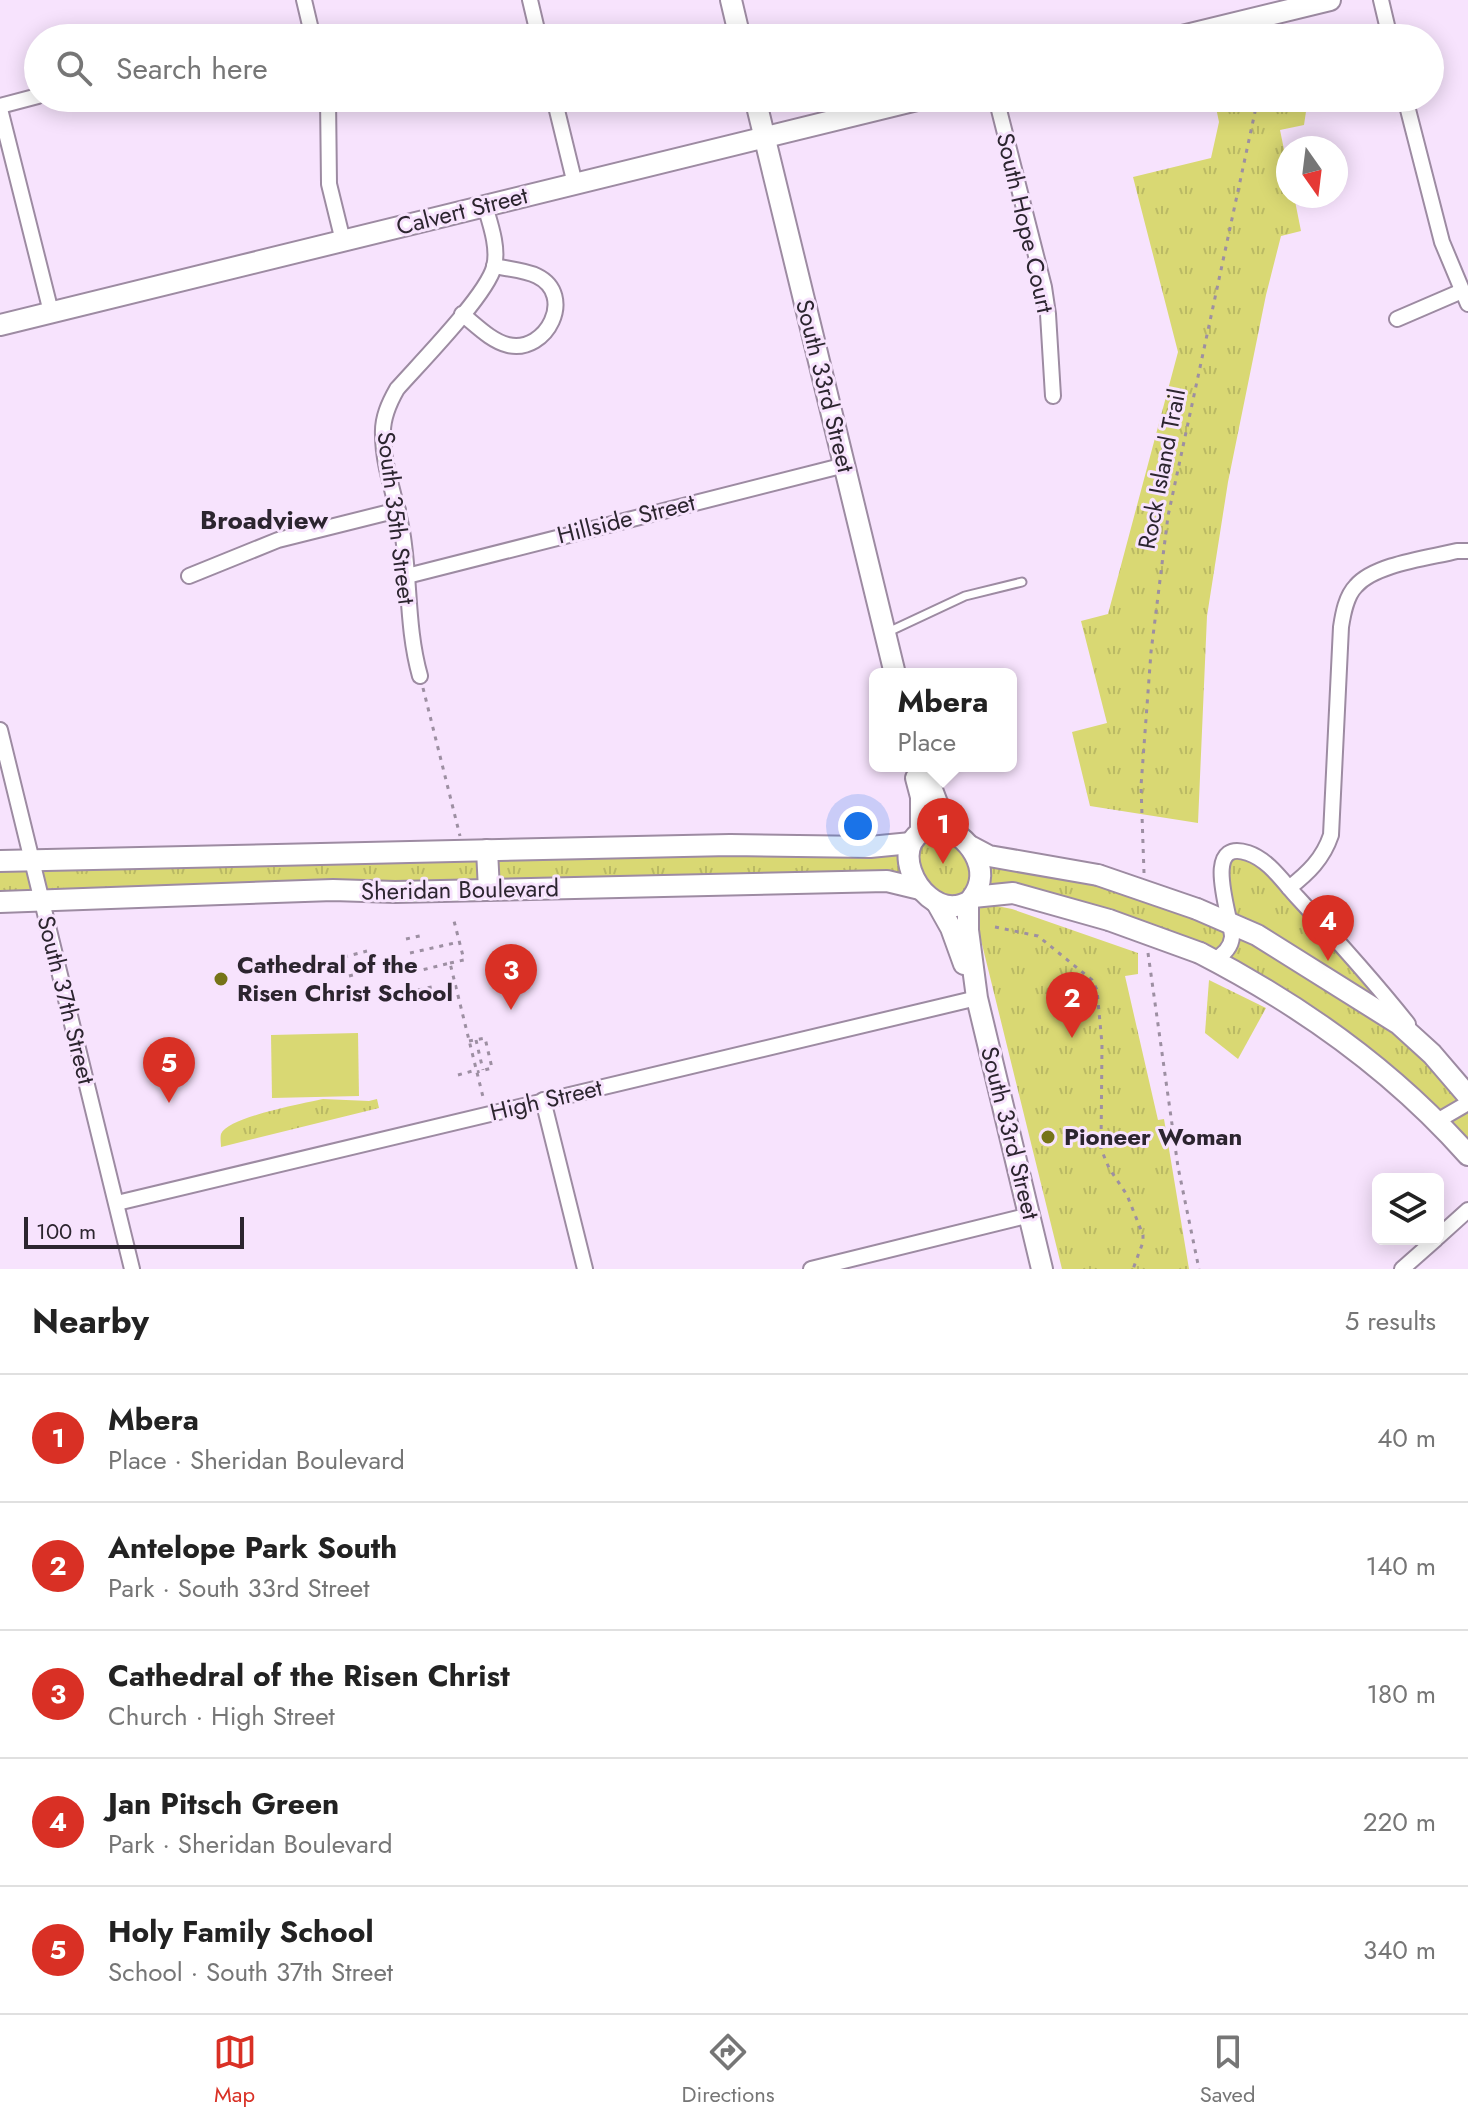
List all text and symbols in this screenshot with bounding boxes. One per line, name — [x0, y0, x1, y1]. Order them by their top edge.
search box — [24, 24, 1444, 112]
icon: search — [52, 46, 96, 90]
text: Search here — [116, 47, 268, 90]
street label: South Hope Court — [988, 129, 1063, 317]
north arrow — [1276, 136, 1348, 208]
street label: Calvert Street — [392, 177, 532, 244]
street label: South 33rd Street — [787, 296, 864, 476]
street label: Rock Island Trail — [1129, 386, 1194, 552]
street label: South 35th Street — [369, 430, 424, 607]
street label: Hillside Street — [553, 484, 699, 553]
district label: Broadview — [200, 501, 328, 539]
popup — [869, 668, 1017, 772]
text: Mbera — [898, 680, 988, 723]
text: Place — [898, 723, 956, 761]
pin: 1 — [917, 798, 969, 864]
your location — [838, 806, 878, 846]
street label: Sheridan Boulevard — [361, 870, 559, 909]
pin: 4 — [1302, 895, 1354, 961]
street label: South 37th Street — [29, 912, 104, 1088]
pin: 3 — [485, 944, 537, 1010]
place label: Cathedral of the Risen Christ School — [237, 947, 453, 1010]
marker: Cathedral of the Risen Christ School — [212, 970, 230, 988]
pin: 2 — [1046, 972, 1098, 1038]
pin: 5 — [143, 1037, 195, 1103]
street label: South 33rd Street — [972, 1043, 1049, 1223]
street label: High Street — [486, 1070, 606, 1129]
place label: Pioneer Woman — [1064, 1119, 1242, 1154]
marker: Pioneer Woman — [1039, 1128, 1057, 1146]
map controls — [1372, 1173, 1444, 1245]
button: layers — [1372, 1173, 1444, 1245]
scale bar — [24, 1213, 244, 1249]
text: 100 m — [36, 1215, 96, 1247]
text: Nearby — [32, 1297, 149, 1346]
text: 5 results — [1345, 1302, 1436, 1340]
text: Mbera — [108, 1398, 199, 1441]
text: 1 — [51, 1419, 65, 1457]
text: 40 m — [1377, 1419, 1436, 1457]
text: Place · Sheridan Boulevard — [108, 1441, 405, 1479]
text: Antelope Park South — [108, 1526, 397, 1569]
text: 2 — [49, 1547, 67, 1585]
text: 140 m — [1365, 1547, 1436, 1585]
text: Park · South 33rd Street — [108, 1569, 369, 1607]
text: Cathedral of the Risen Christ — [108, 1654, 510, 1697]
text: 3 — [50, 1675, 66, 1713]
text: 180 m — [1366, 1675, 1436, 1713]
text: Church · High Street — [108, 1697, 335, 1735]
text: Jan Pitsch Green — [108, 1782, 339, 1825]
text: 4 — [49, 1803, 67, 1841]
text: 220 m — [1363, 1803, 1436, 1841]
text: Park · Sheridan Boulevard — [108, 1825, 393, 1863]
text: Holy Family School — [108, 1910, 374, 1953]
text: 5 — [50, 1931, 66, 1969]
text: 340 m — [1363, 1931, 1436, 1969]
text: School · South 37th Street — [108, 1953, 393, 1991]
tab: Map — [213, 2030, 257, 2110]
tab: Directions — [682, 2030, 775, 2110]
tab: Saved — [1200, 2030, 1255, 2110]

